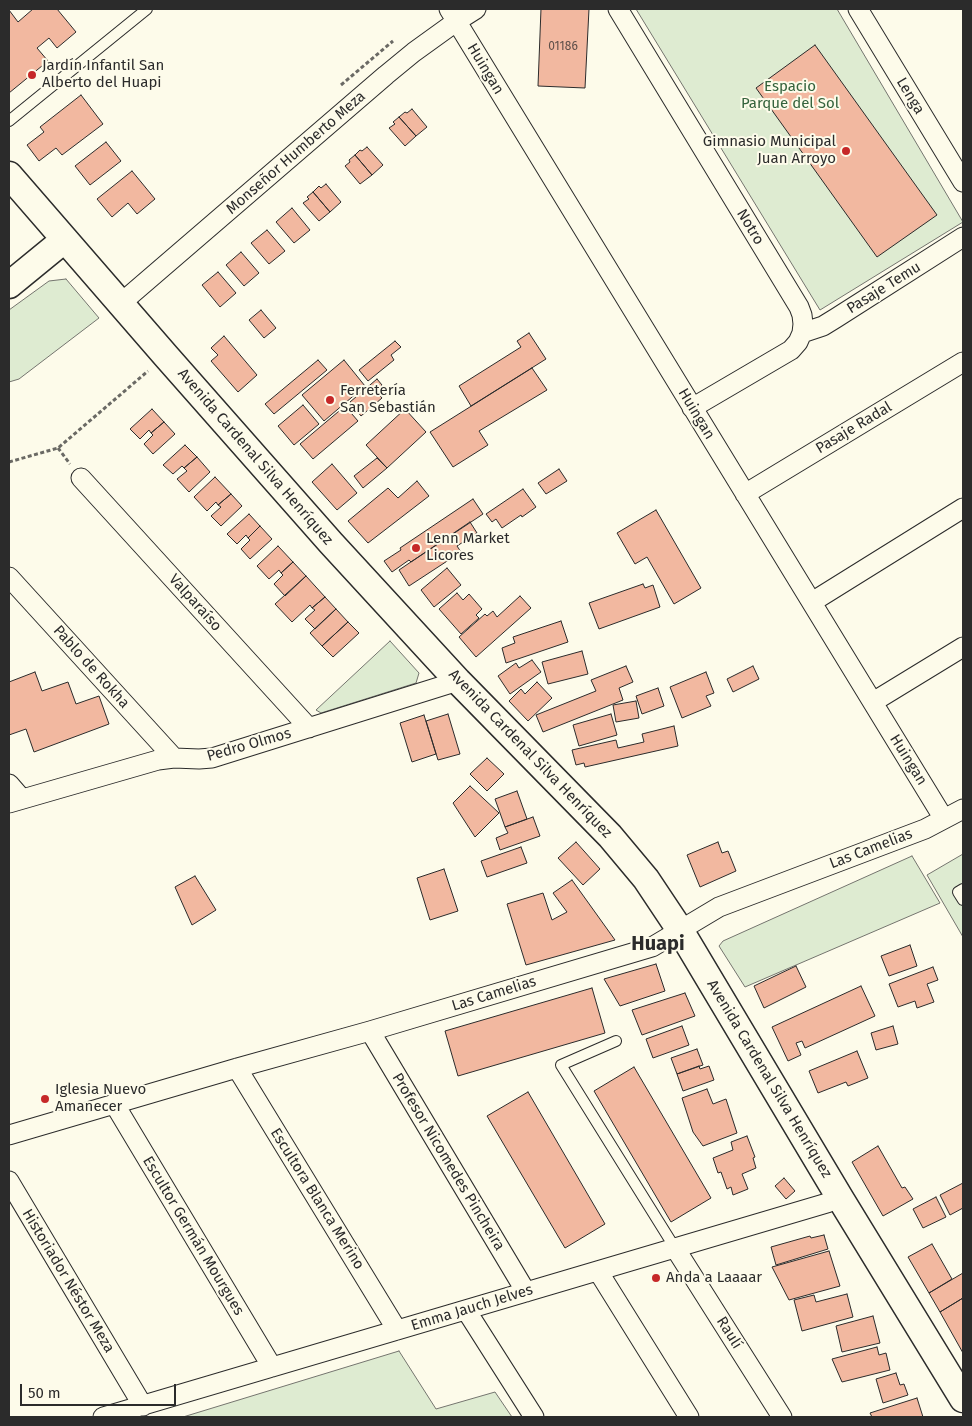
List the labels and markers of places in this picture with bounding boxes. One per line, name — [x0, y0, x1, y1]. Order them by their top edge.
place label: Jardín Infantil San Alberto del Huapi — [42, 57, 164, 92]
marker: Jardín Infantil San Alberto del Huapi — [26, 69, 38, 81]
place label: Gimnasio Municipal Juan Arroyo — [703, 133, 836, 168]
marker: Gimnasio Municipal Juan Arroyo — [840, 145, 852, 157]
place label: Ferretería San Sebastián — [340, 382, 436, 417]
marker: Ferretería San Sebastián — [324, 394, 336, 406]
place label: Lenn Market Licores — [426, 530, 510, 565]
marker: Lenn Market Licores — [410, 542, 422, 554]
place label: Iglesia Nuevo Amanecer — [55, 1081, 146, 1116]
marker: Iglesia Nuevo Amanecer — [39, 1093, 51, 1105]
place label: Anda a Laaaar — [666, 1269, 762, 1287]
marker: Anda a Laaaar — [650, 1272, 662, 1284]

